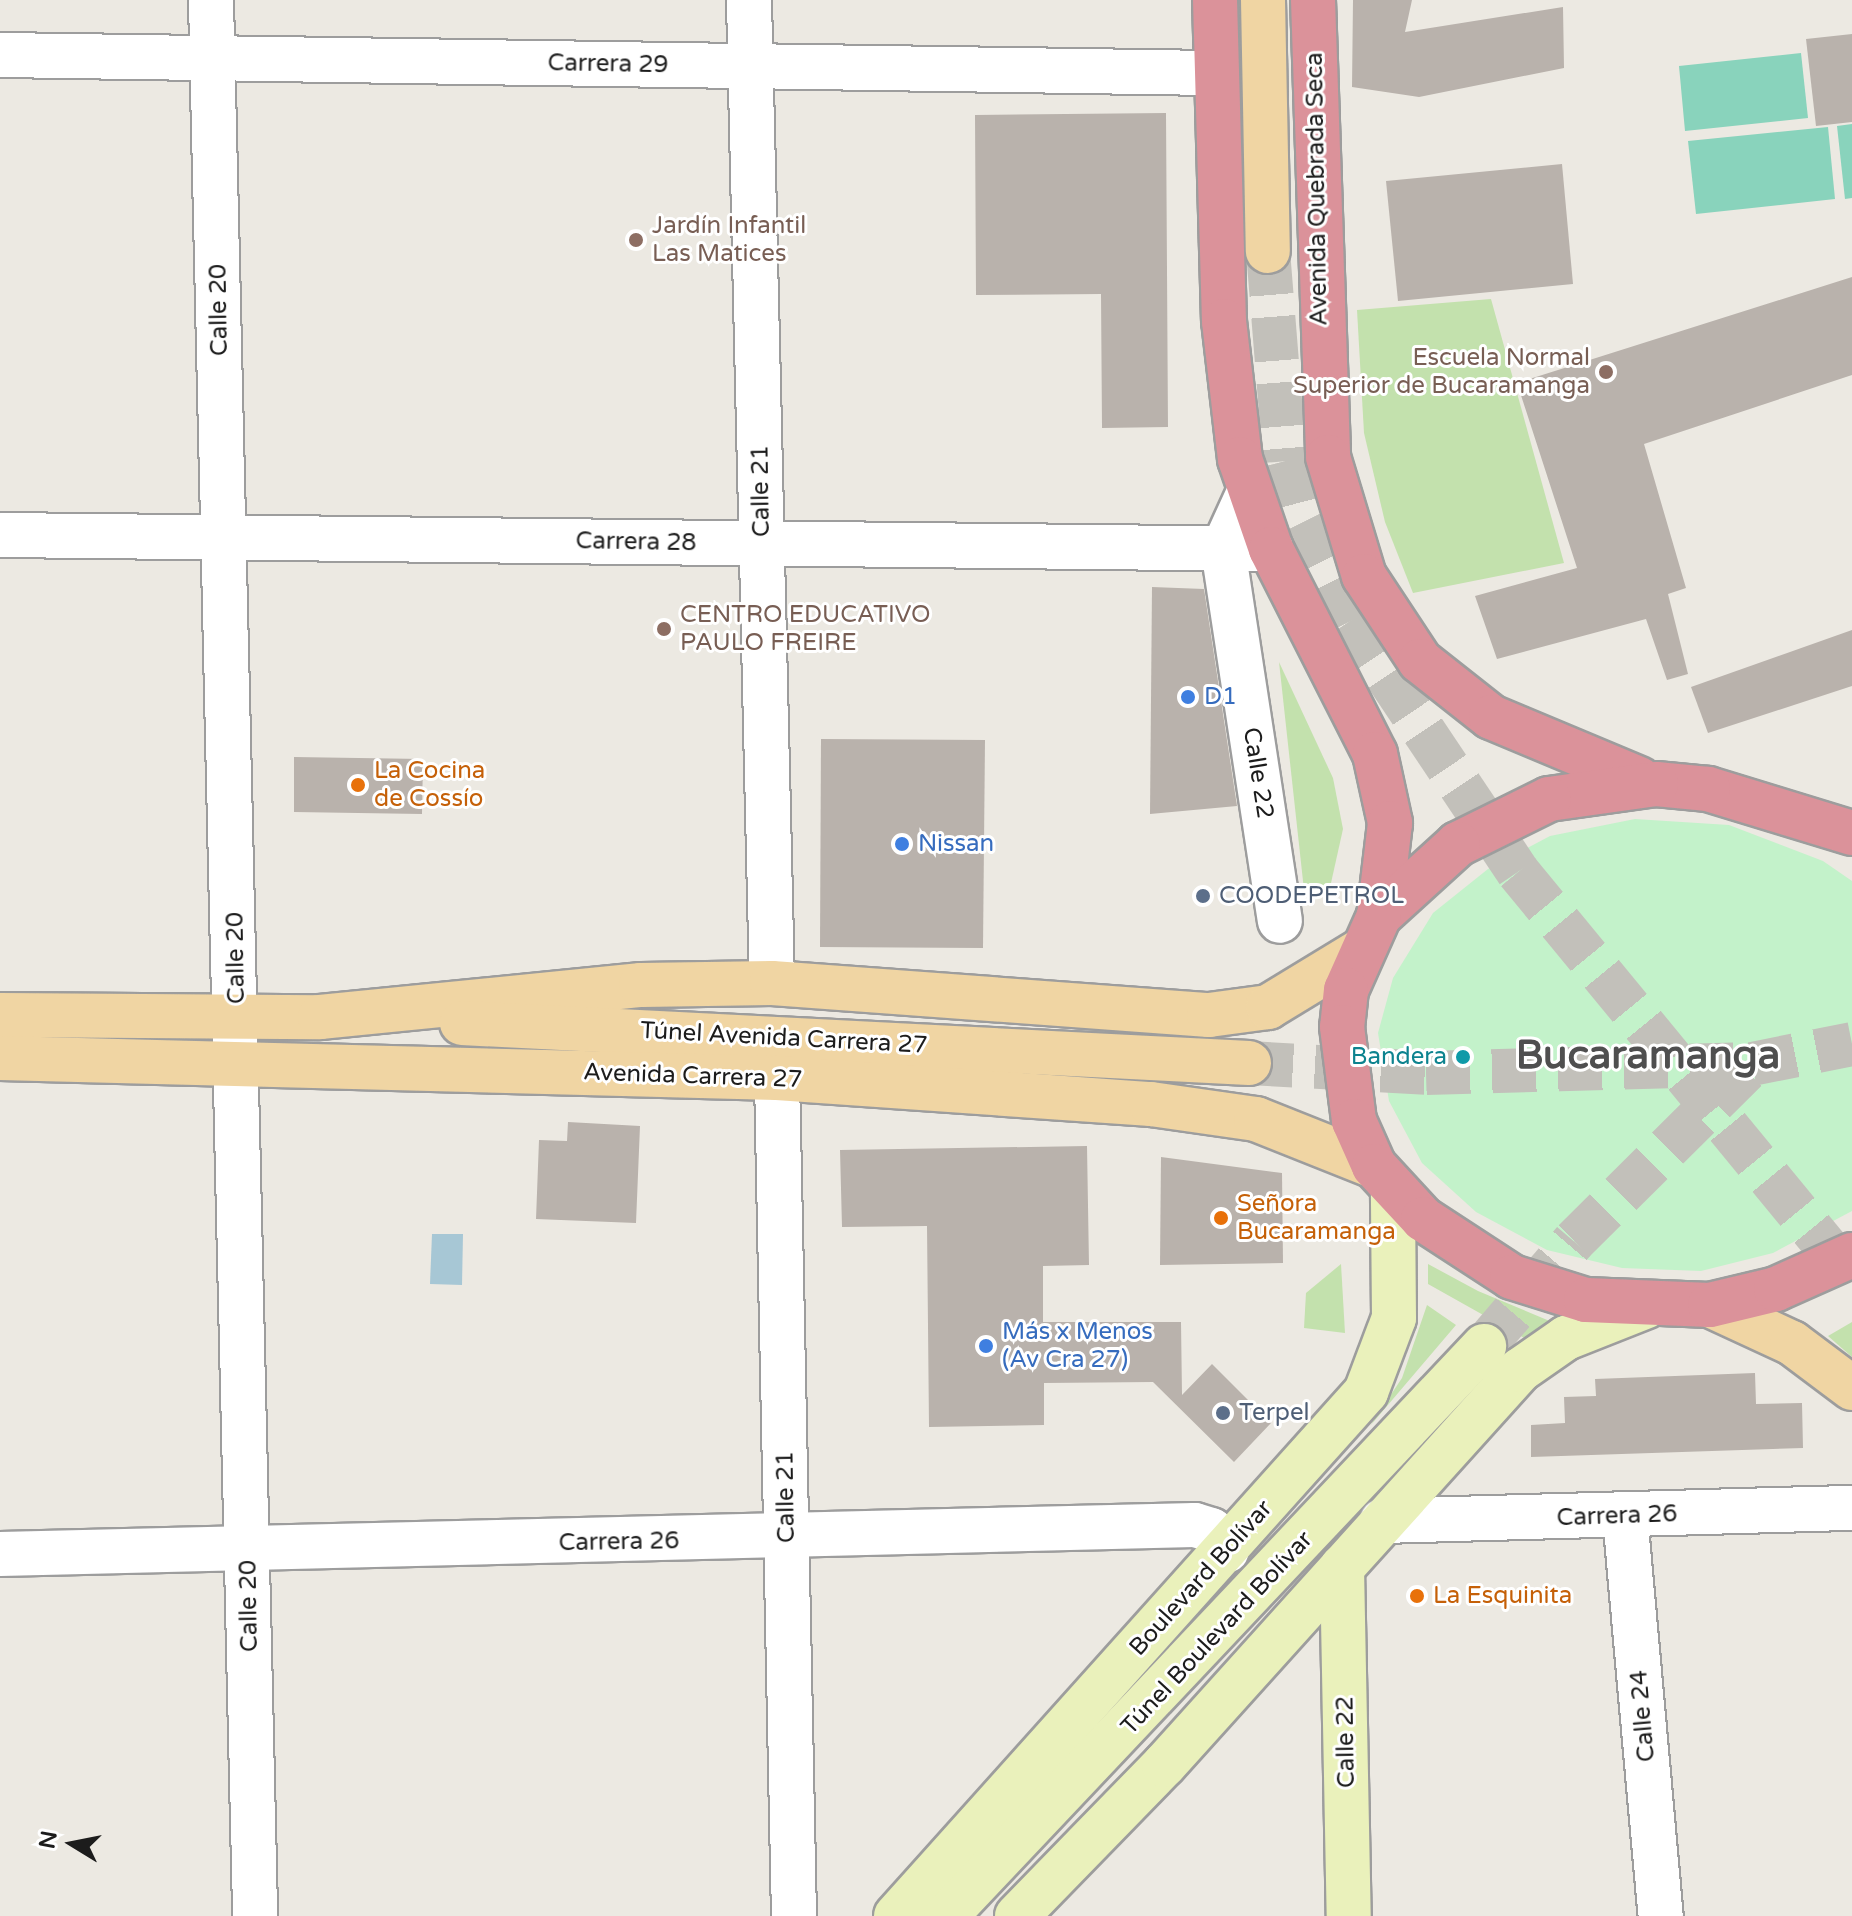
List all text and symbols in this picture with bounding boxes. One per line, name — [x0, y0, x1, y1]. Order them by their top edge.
street label: Carrera 29 — [547, 49, 669, 79]
street label: Avenida Quebrada Seca — [1300, 52, 1334, 326]
place label: Jardín Infantil Las Matices — [652, 212, 806, 268]
marker: Jardín Infantil Las Matices — [627, 231, 645, 249]
street label: Calle 20 — [204, 264, 234, 356]
place label: Escuela Normal Superior de Bucaramanga — [1293, 344, 1590, 400]
marker: Escuela Normal Superior de Bucaramanga — [1597, 363, 1615, 381]
street label: Calle 21 — [746, 445, 776, 537]
street label: Carrera 28 — [575, 527, 697, 557]
place label: CENTRO EDUCATIVO PAULO FREIRE — [680, 601, 931, 657]
marker: CENTRO EDUCATIVO PAULO FREIRE — [655, 620, 673, 638]
place label: D1 — [1204, 683, 1237, 711]
marker: D1 — [1179, 688, 1197, 706]
street label: Calle 22 — [1237, 725, 1279, 821]
place label: La Cocina de Cossío — [374, 757, 485, 813]
marker: La Cocina de Cossío — [349, 776, 367, 794]
place label: Nissan — [918, 830, 994, 858]
marker: Nissan — [893, 835, 911, 853]
place label: COODEPETROL — [1219, 882, 1404, 910]
marker: COODEPETROL — [1194, 887, 1212, 905]
street label: Calle 20 — [221, 912, 251, 1004]
street label: Túnel Avenida Carrera 27 — [640, 1016, 928, 1060]
district label: Bucaramanga — [1516, 1031, 1780, 1079]
place label: Bandera — [1351, 1043, 1447, 1071]
marker: Bandera — [1454, 1048, 1472, 1066]
street label: Avenida Carrera 27 — [583, 1058, 803, 1094]
place label: Señora Bucaramanga — [1237, 1190, 1396, 1246]
marker: Señora Bucaramanga — [1212, 1209, 1230, 1227]
place label: Más x Menos (Av Cra 27) — [1002, 1318, 1153, 1374]
marker: Más x Menos (Av Cra 27) — [977, 1337, 995, 1355]
place label: Terpel — [1239, 1399, 1310, 1427]
marker: Terpel — [1214, 1404, 1232, 1422]
street label: Calle 21 — [771, 1451, 801, 1543]
street label: Boulevard Bolívar — [1123, 1494, 1279, 1662]
street label: Carrera 26 — [1556, 1500, 1678, 1532]
street label: Túnel Boulevard Bolívar — [1115, 1525, 1319, 1741]
street label: Carrera 26 — [558, 1527, 680, 1557]
street label: Calle 20 — [234, 1560, 264, 1652]
place label: La Esquinita — [1433, 1582, 1572, 1610]
marker: La Esquinita — [1408, 1587, 1426, 1605]
street label: Calle 24 — [1625, 1669, 1661, 1763]
street label: Calle 22 — [1331, 1696, 1361, 1788]
north arrow — [32, 1804, 112, 1884]
text: N — [34, 1829, 63, 1851]

